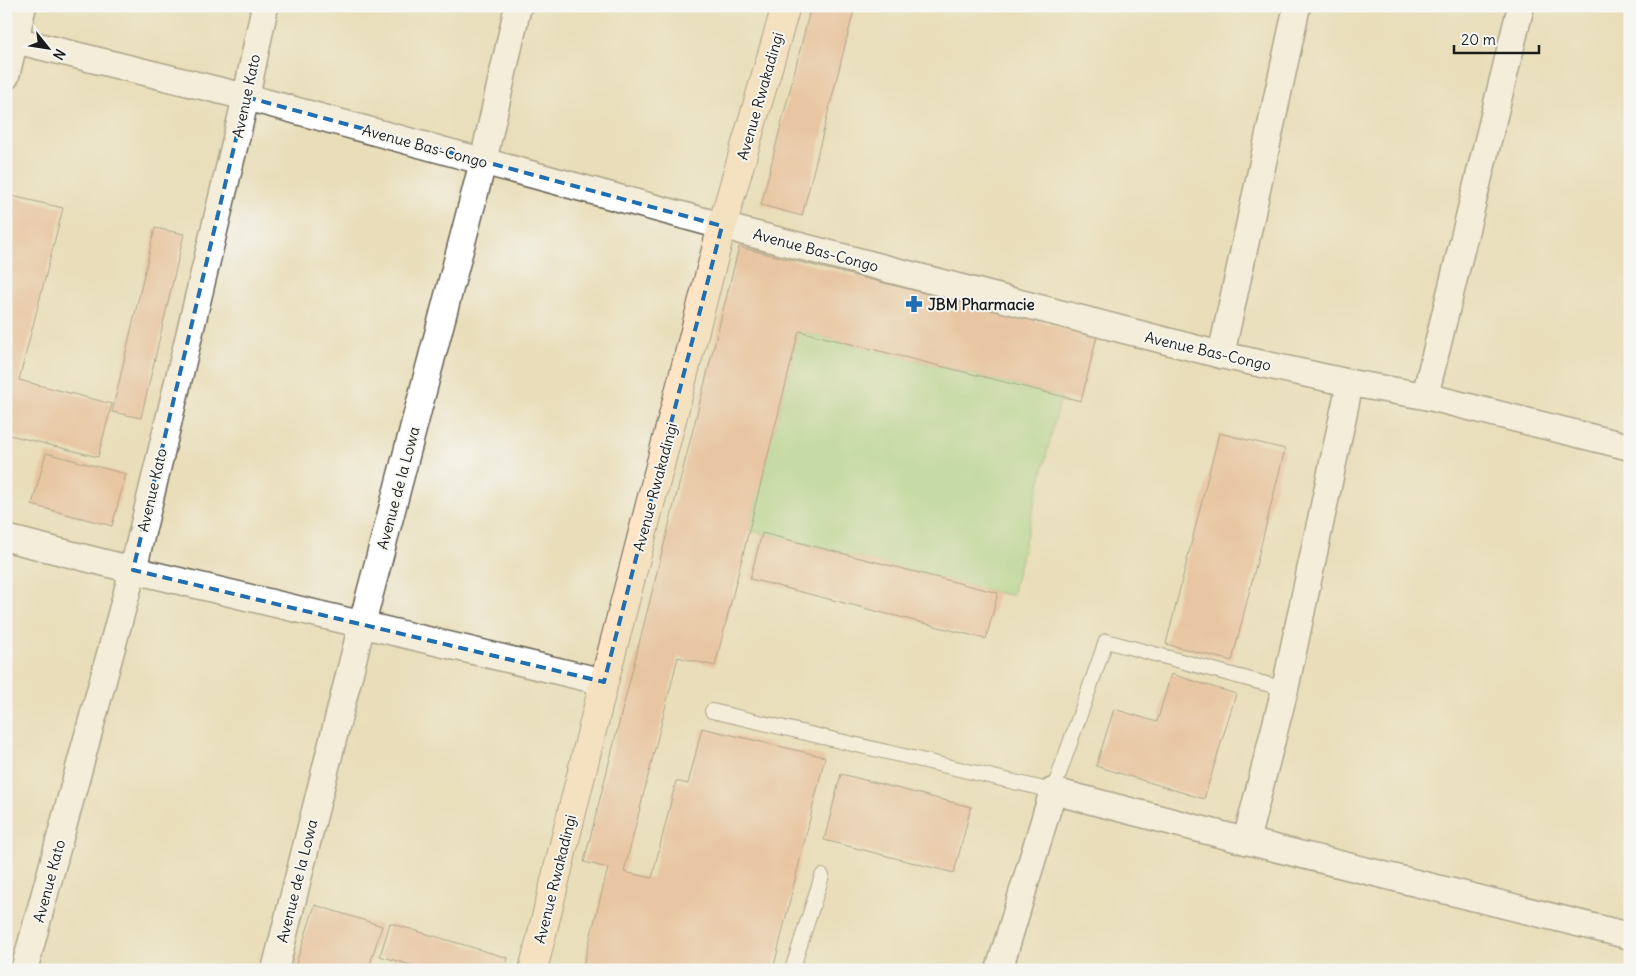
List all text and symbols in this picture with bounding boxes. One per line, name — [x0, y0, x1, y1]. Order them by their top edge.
north arrow — [22, 22, 72, 72]
scale bar — [1454, 22, 1538, 54]
street label: Avenue Rwakadingi — [733, 30, 787, 162]
text: 20 m — [1461, 30, 1496, 49]
text: N — [49, 46, 69, 63]
street label: Avenue Kato — [228, 52, 264, 140]
street label: Avenue Bas-Congo — [360, 120, 490, 172]
street label: Avenue Bas-Congo — [751, 224, 881, 276]
pharmacy icon: JBM Pharmacie — [904, 294, 924, 314]
place label: JBM Pharmacie — [928, 295, 1035, 314]
street label: Avenue Bas-Congo — [1143, 327, 1273, 375]
street label: Avenue Rwakadingi — [629, 421, 681, 553]
street label: Avenue de la Lowa — [372, 424, 424, 552]
street label: Avenue Kato — [133, 446, 171, 534]
street label: Avenue Rwakadingi — [530, 813, 580, 945]
street label: Avenue de la Lowa — [272, 817, 322, 945]
street label: Avenue Kato — [29, 837, 69, 925]

